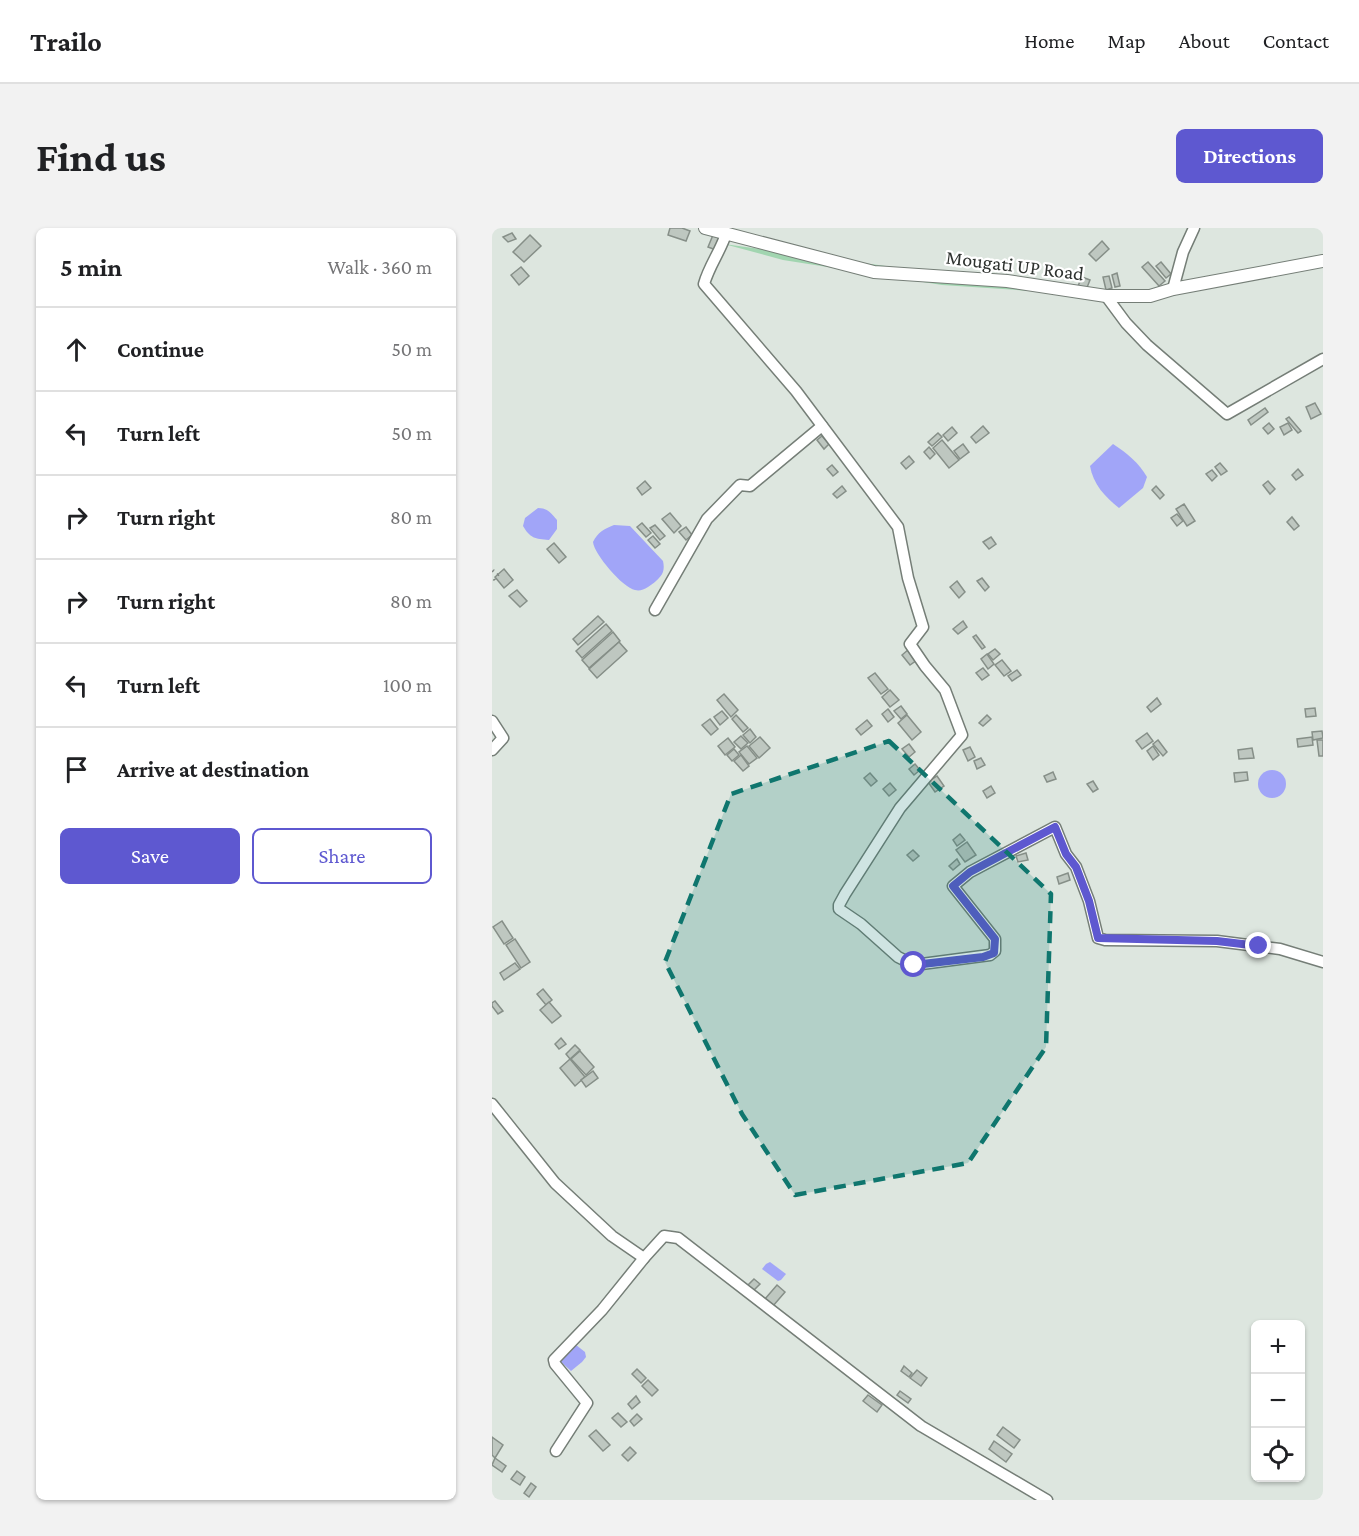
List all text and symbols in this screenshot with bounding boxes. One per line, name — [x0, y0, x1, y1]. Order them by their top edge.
text: Trailo — [30, 26, 102, 57]
text: Home — [1024, 29, 1074, 53]
text: Map — [1107, 29, 1146, 53]
text: About — [1179, 29, 1230, 53]
text: Contact — [1263, 29, 1329, 53]
button: Directions — [1176, 129, 1323, 183]
text: Find us — [36, 133, 166, 180]
street label: Mougati UP Road — [945, 246, 1086, 285]
text: 5 min — [60, 253, 122, 282]
text: Walk · 360 m — [327, 256, 432, 278]
icon: ahead — [60, 333, 93, 366]
text: Continue — [117, 337, 204, 362]
text: 50 m — [391, 338, 432, 360]
icon: left — [60, 417, 93, 450]
text: Turn left — [117, 421, 200, 446]
text: 50 m — [391, 422, 432, 444]
icon: right — [60, 501, 93, 534]
text: Turn right — [117, 505, 215, 530]
text: 80 m — [390, 506, 432, 528]
icon: right — [60, 585, 93, 618]
text: Turn right — [117, 589, 215, 614]
text: 80 m — [390, 590, 432, 612]
icon: left — [60, 669, 93, 702]
text: Turn left — [117, 673, 200, 698]
text: 100 m — [383, 674, 432, 696]
icon: arrive — [60, 753, 93, 786]
text: Arrive at destination — [117, 757, 309, 782]
button: Save — [60, 828, 240, 884]
button: Share — [252, 828, 432, 884]
route end — [1245, 932, 1271, 958]
route start — [900, 951, 926, 977]
map controls — [1251, 1320, 1305, 1482]
button: + — [1251, 1320, 1305, 1374]
button: − — [1251, 1374, 1305, 1428]
button: locate — [1251, 1428, 1305, 1482]

